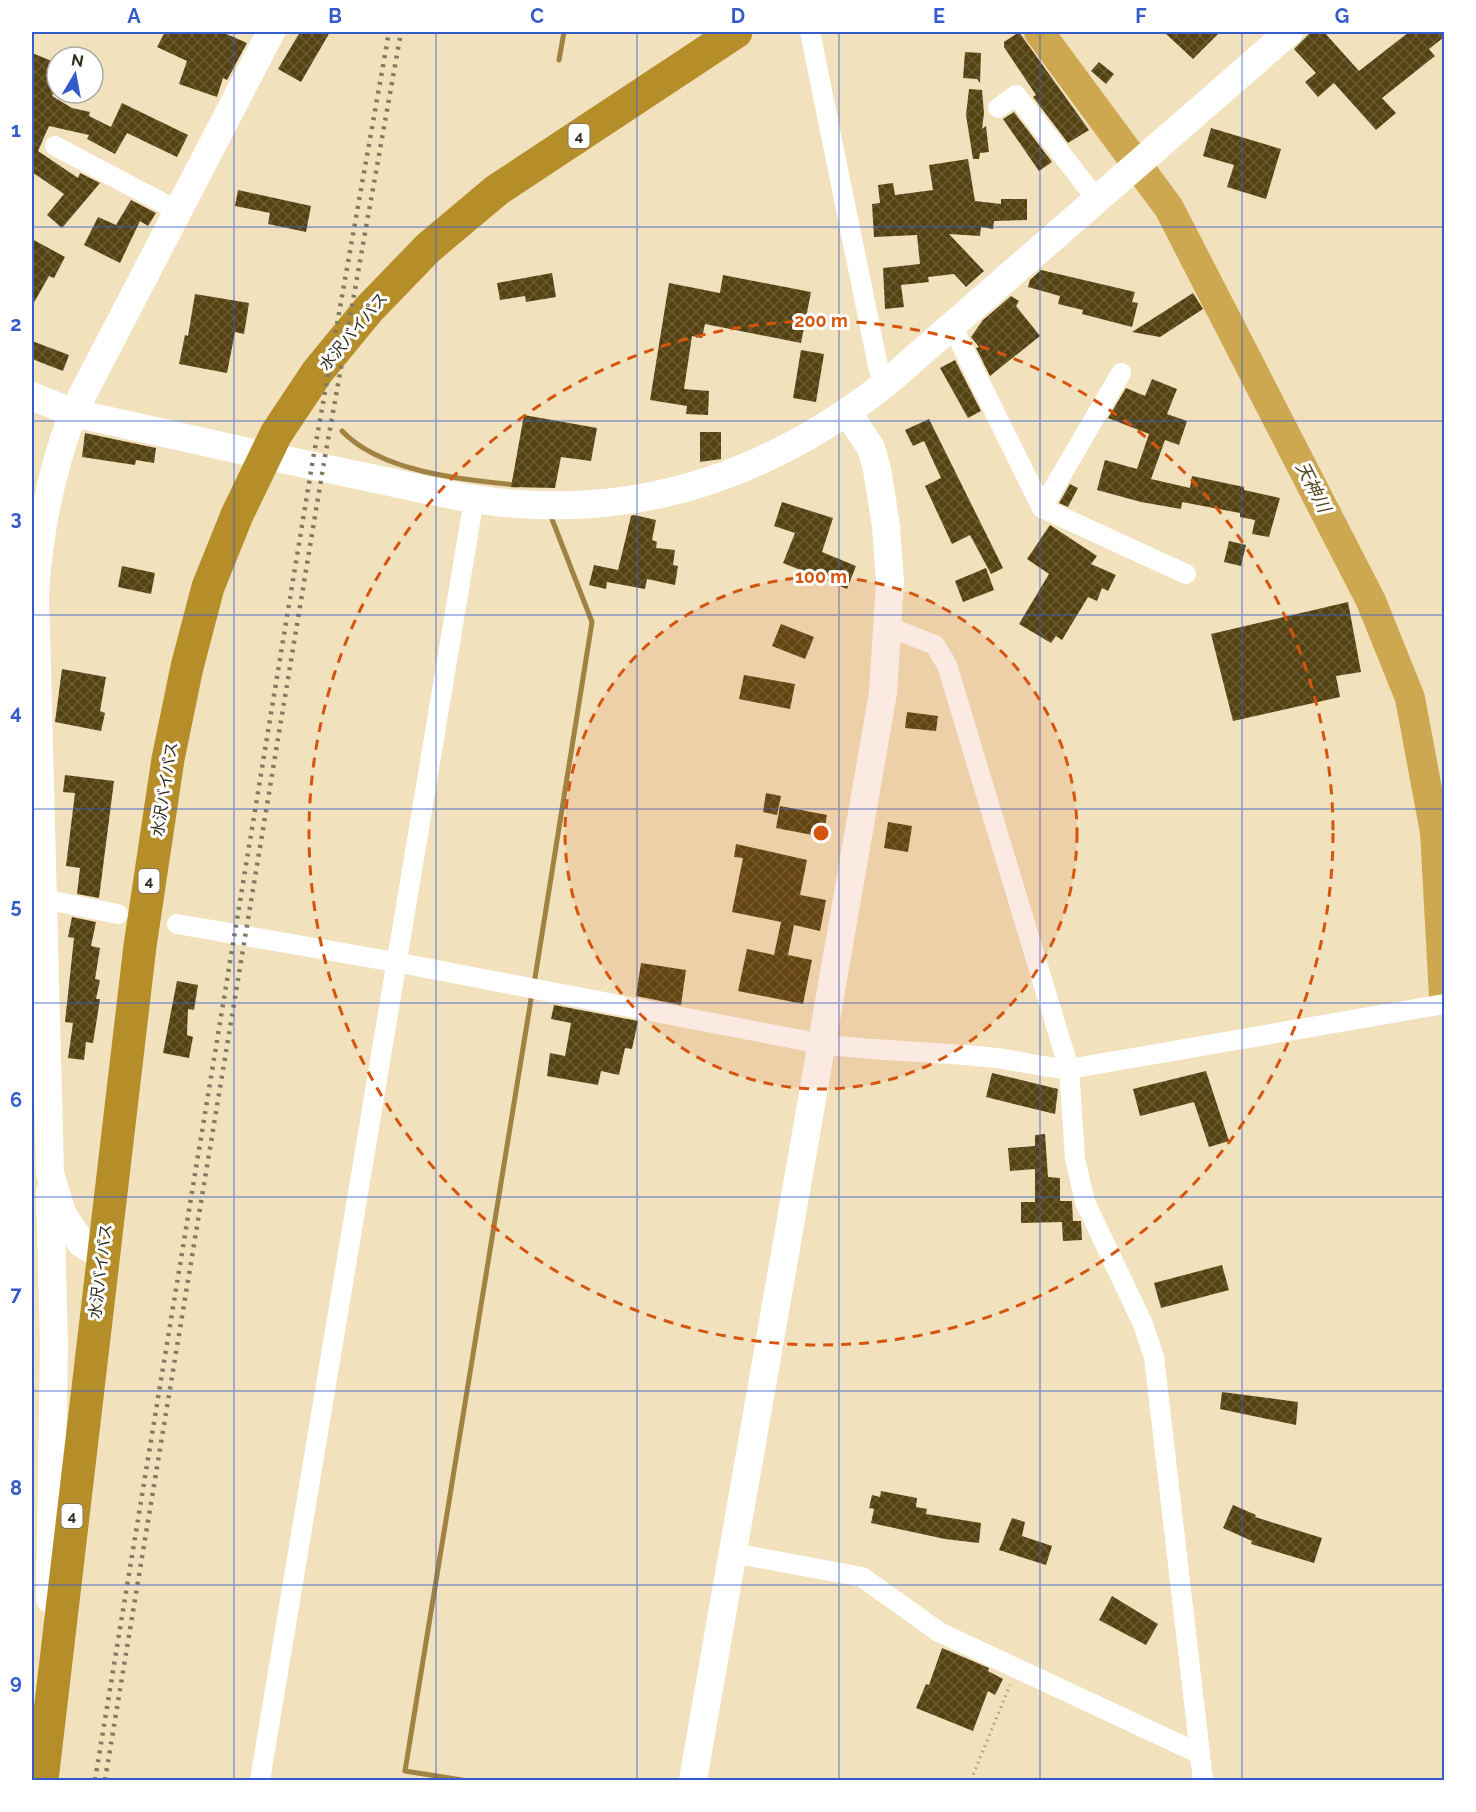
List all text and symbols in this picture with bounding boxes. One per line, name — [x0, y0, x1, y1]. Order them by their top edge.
text: A — [127, 4, 141, 28]
text: B — [328, 4, 342, 28]
text: C — [530, 4, 544, 28]
text: D — [731, 4, 745, 28]
text: E — [933, 4, 945, 28]
text: F — [1135, 4, 1147, 28]
text: G — [1335, 4, 1349, 28]
north arrow — [45, 45, 105, 105]
text: N — [70, 50, 85, 71]
text: 1 — [11, 118, 21, 142]
road number: 4 — [568, 124, 590, 148]
street label: 水沢バイパス — [315, 289, 391, 374]
text: 200 m — [794, 310, 848, 331]
text: 2 — [10, 312, 22, 336]
water label: 天神川 — [1292, 458, 1336, 517]
text: 3 — [10, 506, 22, 530]
text: 100 m — [795, 566, 847, 587]
text: 4 — [10, 700, 22, 724]
street label: 水沢バイパス — [148, 740, 181, 838]
centre of rings — [811, 823, 831, 843]
road number: 4 — [138, 869, 160, 893]
text: 5 — [10, 894, 22, 918]
text: 6 — [10, 1088, 22, 1112]
street label: 水沢バイパス — [85, 1222, 116, 1320]
text: 7 — [10, 1282, 22, 1306]
text: 8 — [10, 1476, 22, 1500]
road number: 4 — [62, 1504, 82, 1528]
text: 9 — [10, 1670, 22, 1694]

